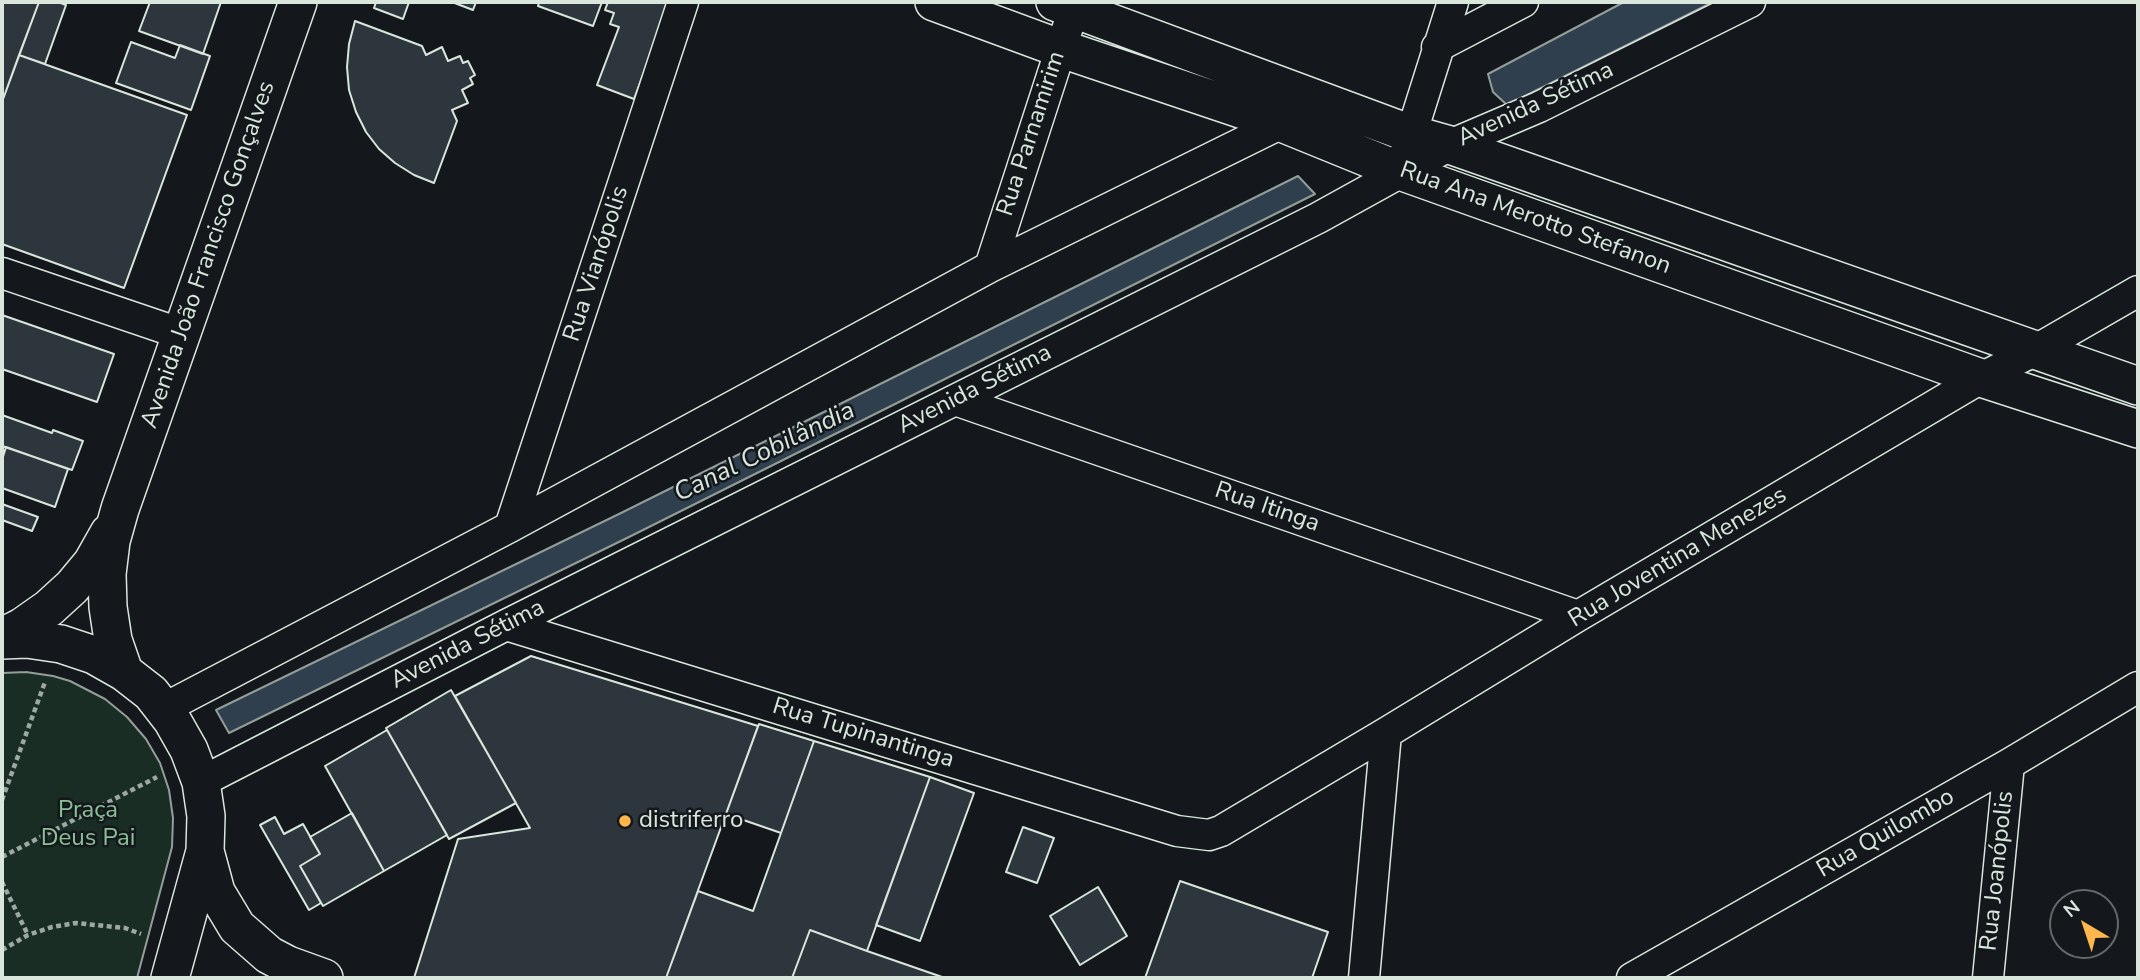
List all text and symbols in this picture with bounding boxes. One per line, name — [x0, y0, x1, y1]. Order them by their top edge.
street label: Rua Parnamirim — [992, 48, 1072, 220]
street label: Avenida Sétima — [1453, 56, 1619, 154]
street label: Avenida João Francisco Gonçalves — [136, 78, 282, 432]
street label: Rua Ana Merotto Stefanon — [1396, 157, 1674, 281]
street label: Rua Vianópolis — [558, 183, 636, 345]
street label: Avenida Sétima — [893, 339, 1057, 441]
water label: Canal Cobilândia — [670, 396, 860, 510]
street label: Rua Itinga — [1211, 477, 1323, 539]
street label: Rua Joventina Menezes — [1564, 481, 1792, 635]
street label: Avenida Sétima — [386, 594, 550, 696]
street label: Rua Tupinantinga — [769, 693, 957, 775]
street label: Rua Quilombo — [1812, 783, 1960, 885]
street label: Rua Joanópolis — [1975, 790, 2021, 952]
park label: Praça Deus Pai — [41, 797, 135, 853]
place label: distriferro — [639, 807, 743, 835]
marker: distriferro — [617, 813, 633, 829]
north arrow — [2049, 889, 2119, 959]
text: N — [2058, 895, 2086, 924]

